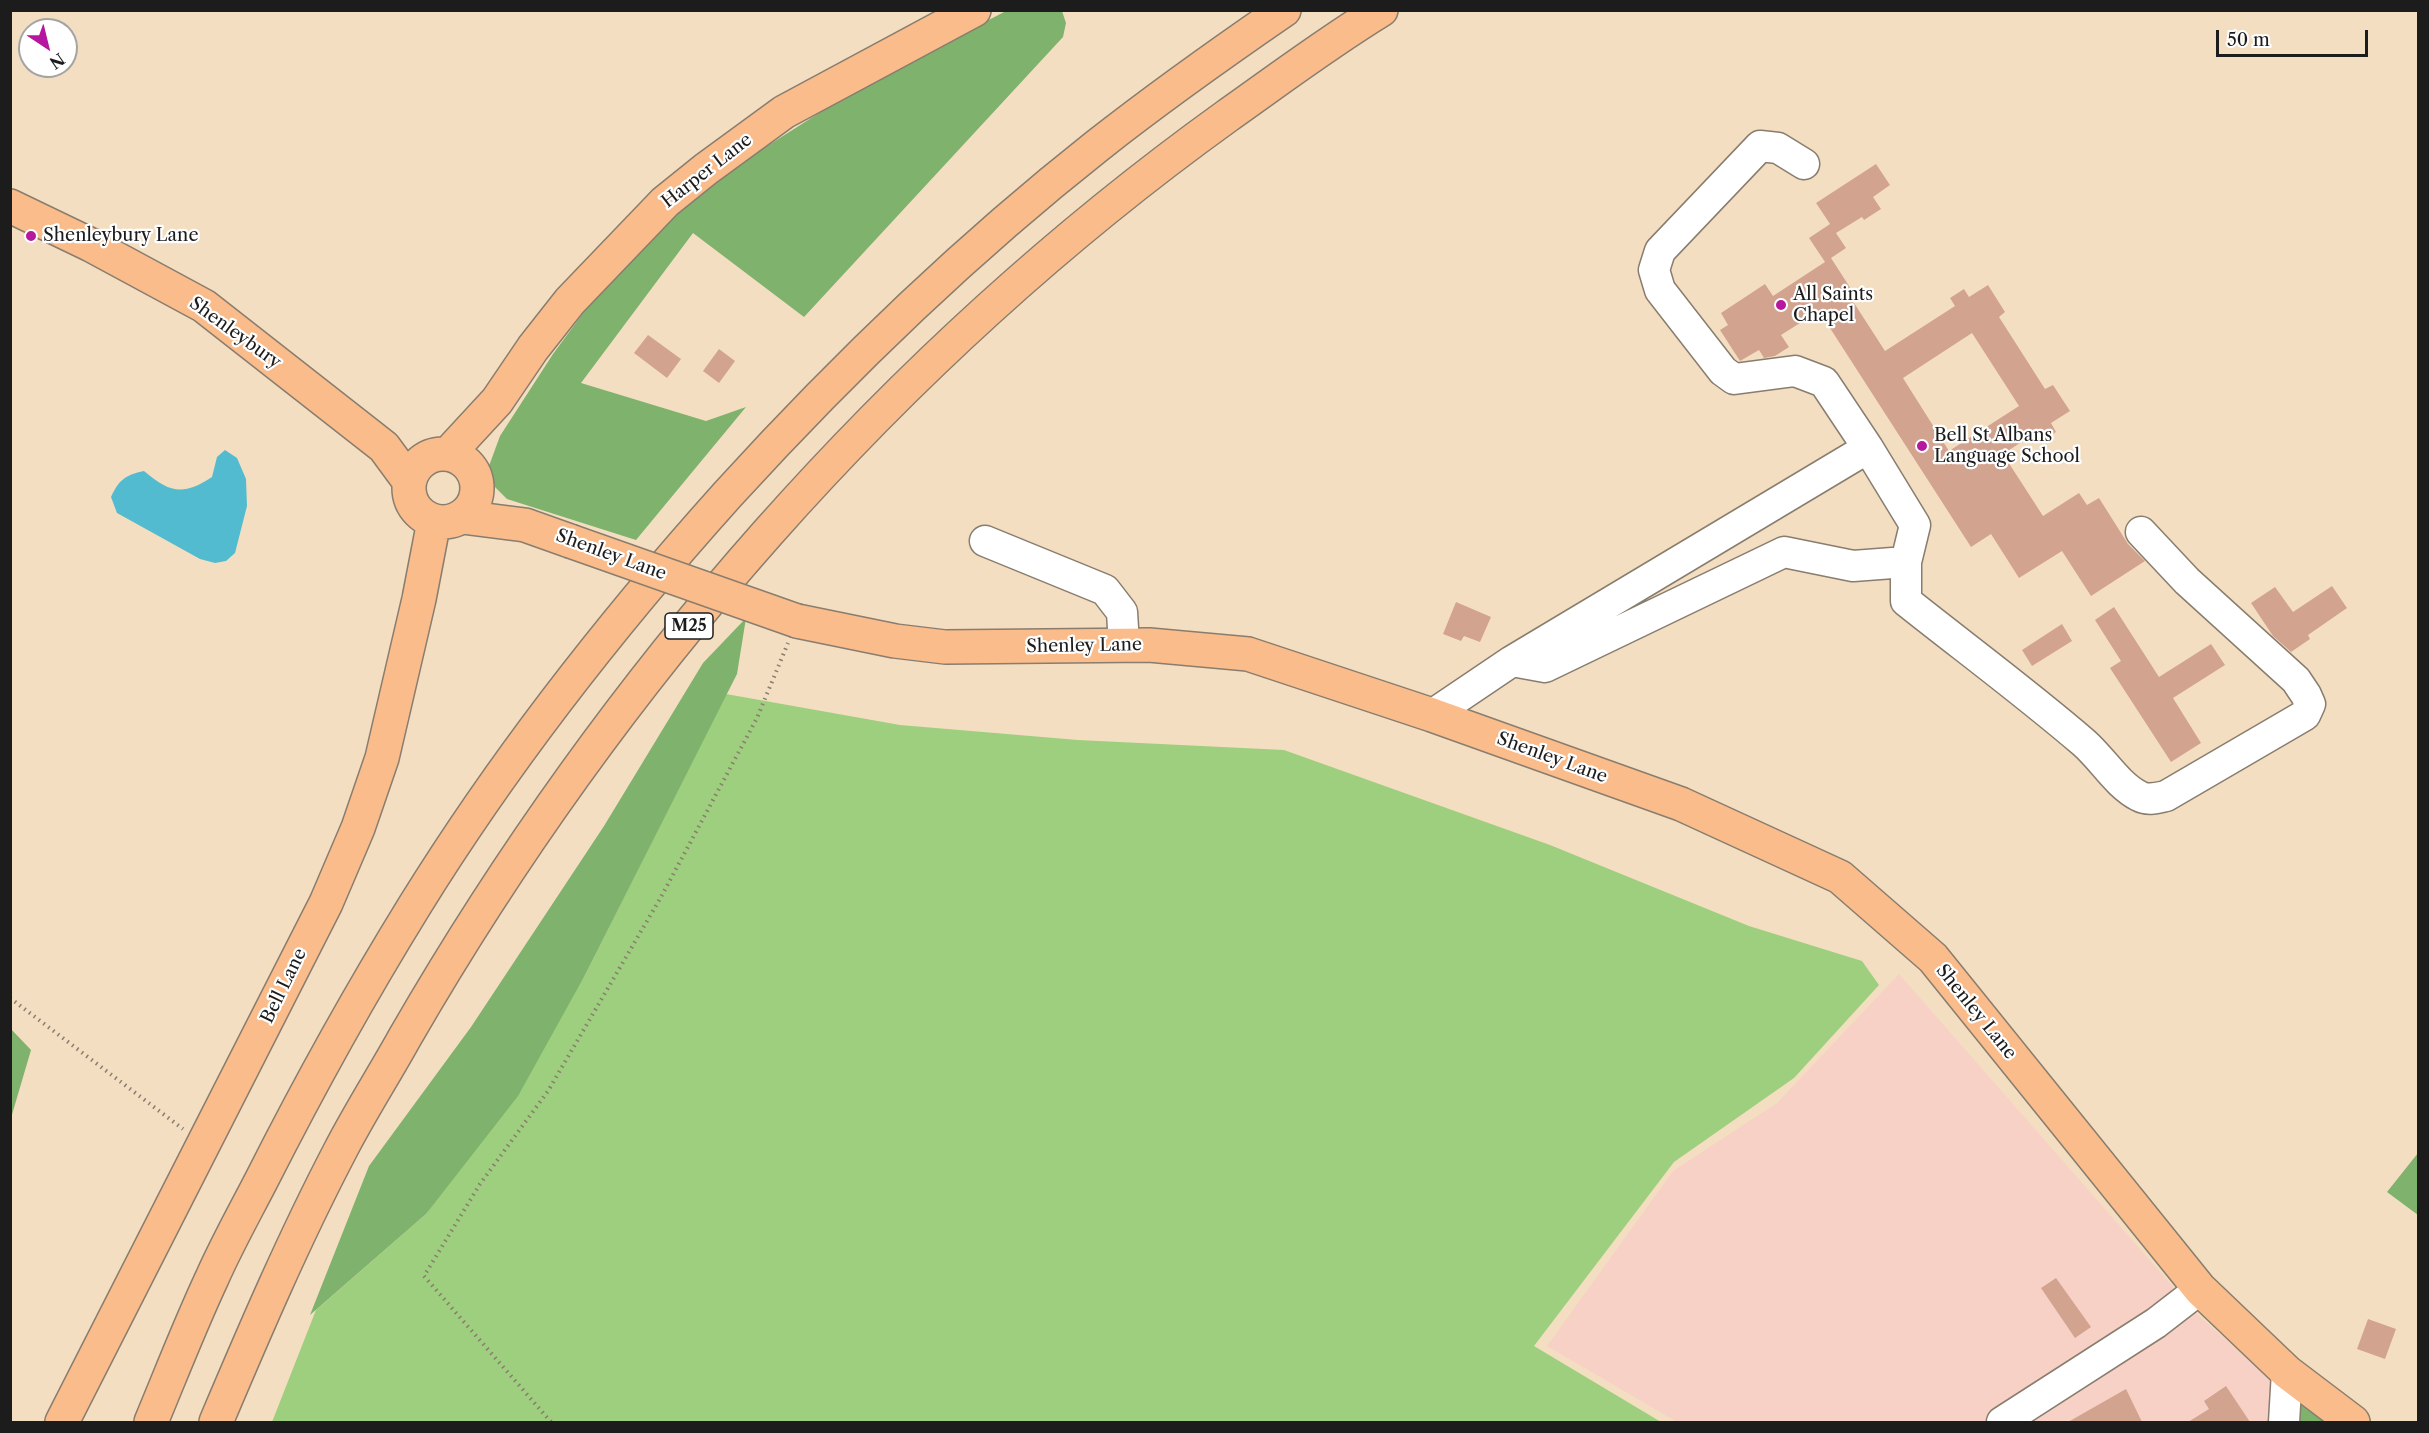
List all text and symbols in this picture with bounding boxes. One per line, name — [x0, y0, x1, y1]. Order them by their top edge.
north arrow — [18, 18, 78, 78]
scale bar — [2219, 18, 2370, 56]
text: 50 m — [2227, 29, 2270, 51]
text: N — [46, 49, 69, 73]
street label: Harper Lane — [658, 129, 756, 213]
place label: Shenleybury Lane — [43, 225, 198, 247]
marker: Shenleybury Lane — [24, 229, 38, 243]
place label: All Saints Chapel — [1793, 284, 1873, 326]
street label: Shenleybury — [185, 293, 285, 373]
marker: All Saints Chapel — [1774, 298, 1788, 312]
place label: Bell St Albans Language School — [1934, 425, 2080, 468]
marker: Bell St Albans Language School — [1915, 439, 1929, 453]
street label: Shenley Lane — [553, 525, 669, 585]
road number: M25 — [665, 613, 713, 639]
street label: Shenley Lane — [1026, 634, 1142, 658]
street label: Shenley Lane — [1494, 728, 1610, 788]
street label: Bell Lane — [257, 945, 311, 1027]
street label: Shenley Lane — [1931, 960, 2021, 1064]

